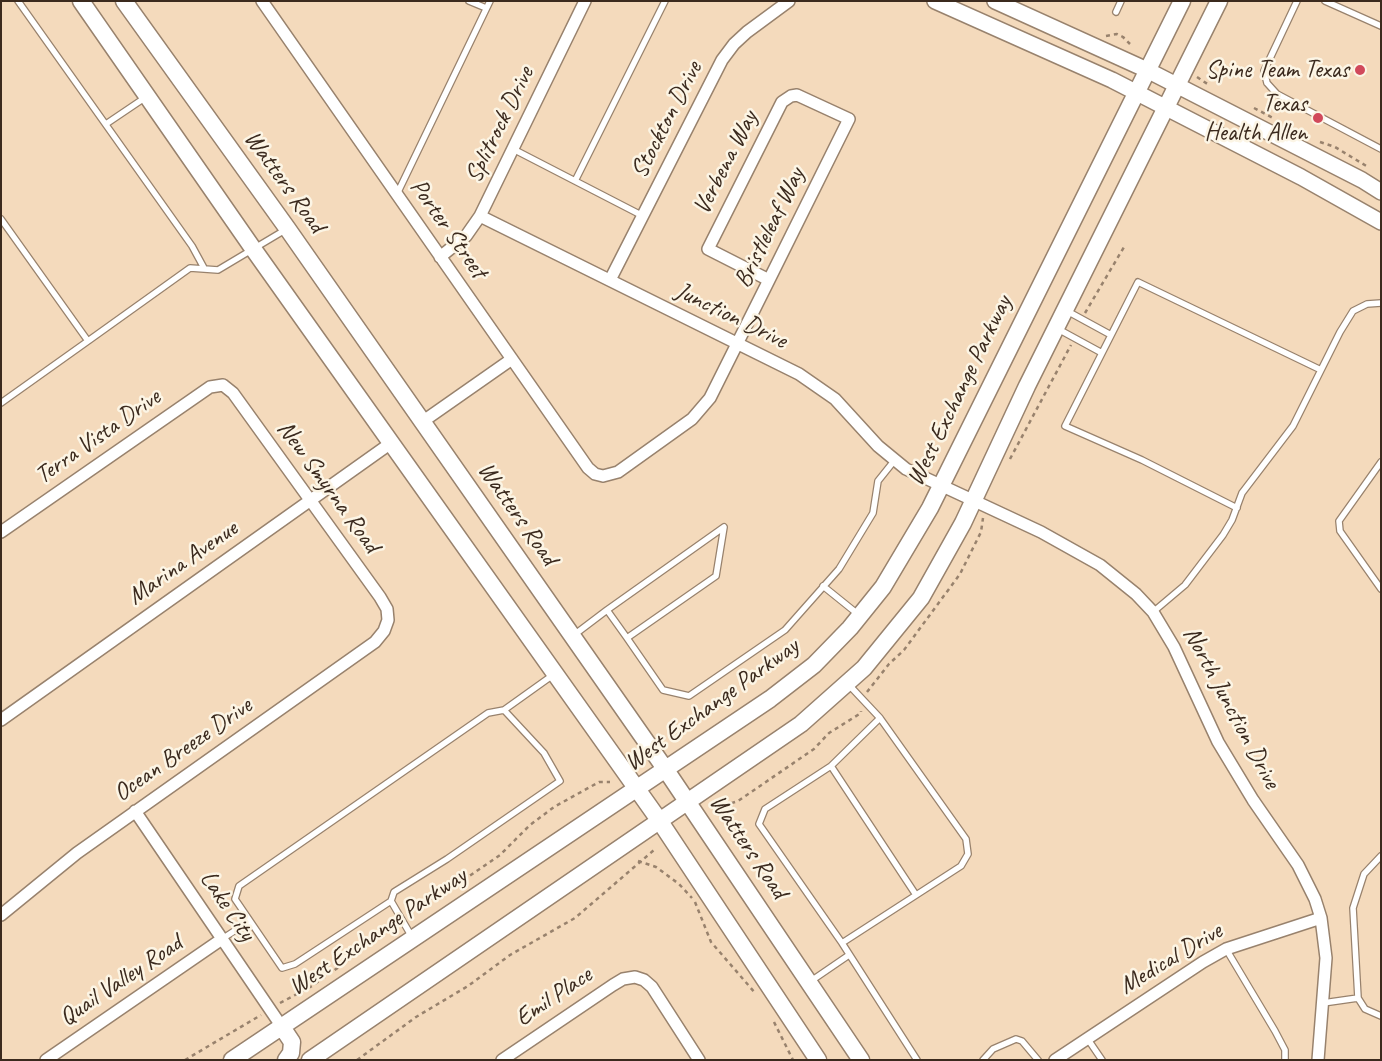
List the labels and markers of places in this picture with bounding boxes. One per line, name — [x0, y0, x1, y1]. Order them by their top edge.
place label: Spine Team Texas — [1205, 55, 1349, 85]
marker: Spine Team Texas — [1353, 63, 1367, 77]
place label: Texas Health Allen — [1205, 89, 1307, 148]
marker: Texas Health Allen — [1311, 111, 1325, 125]

